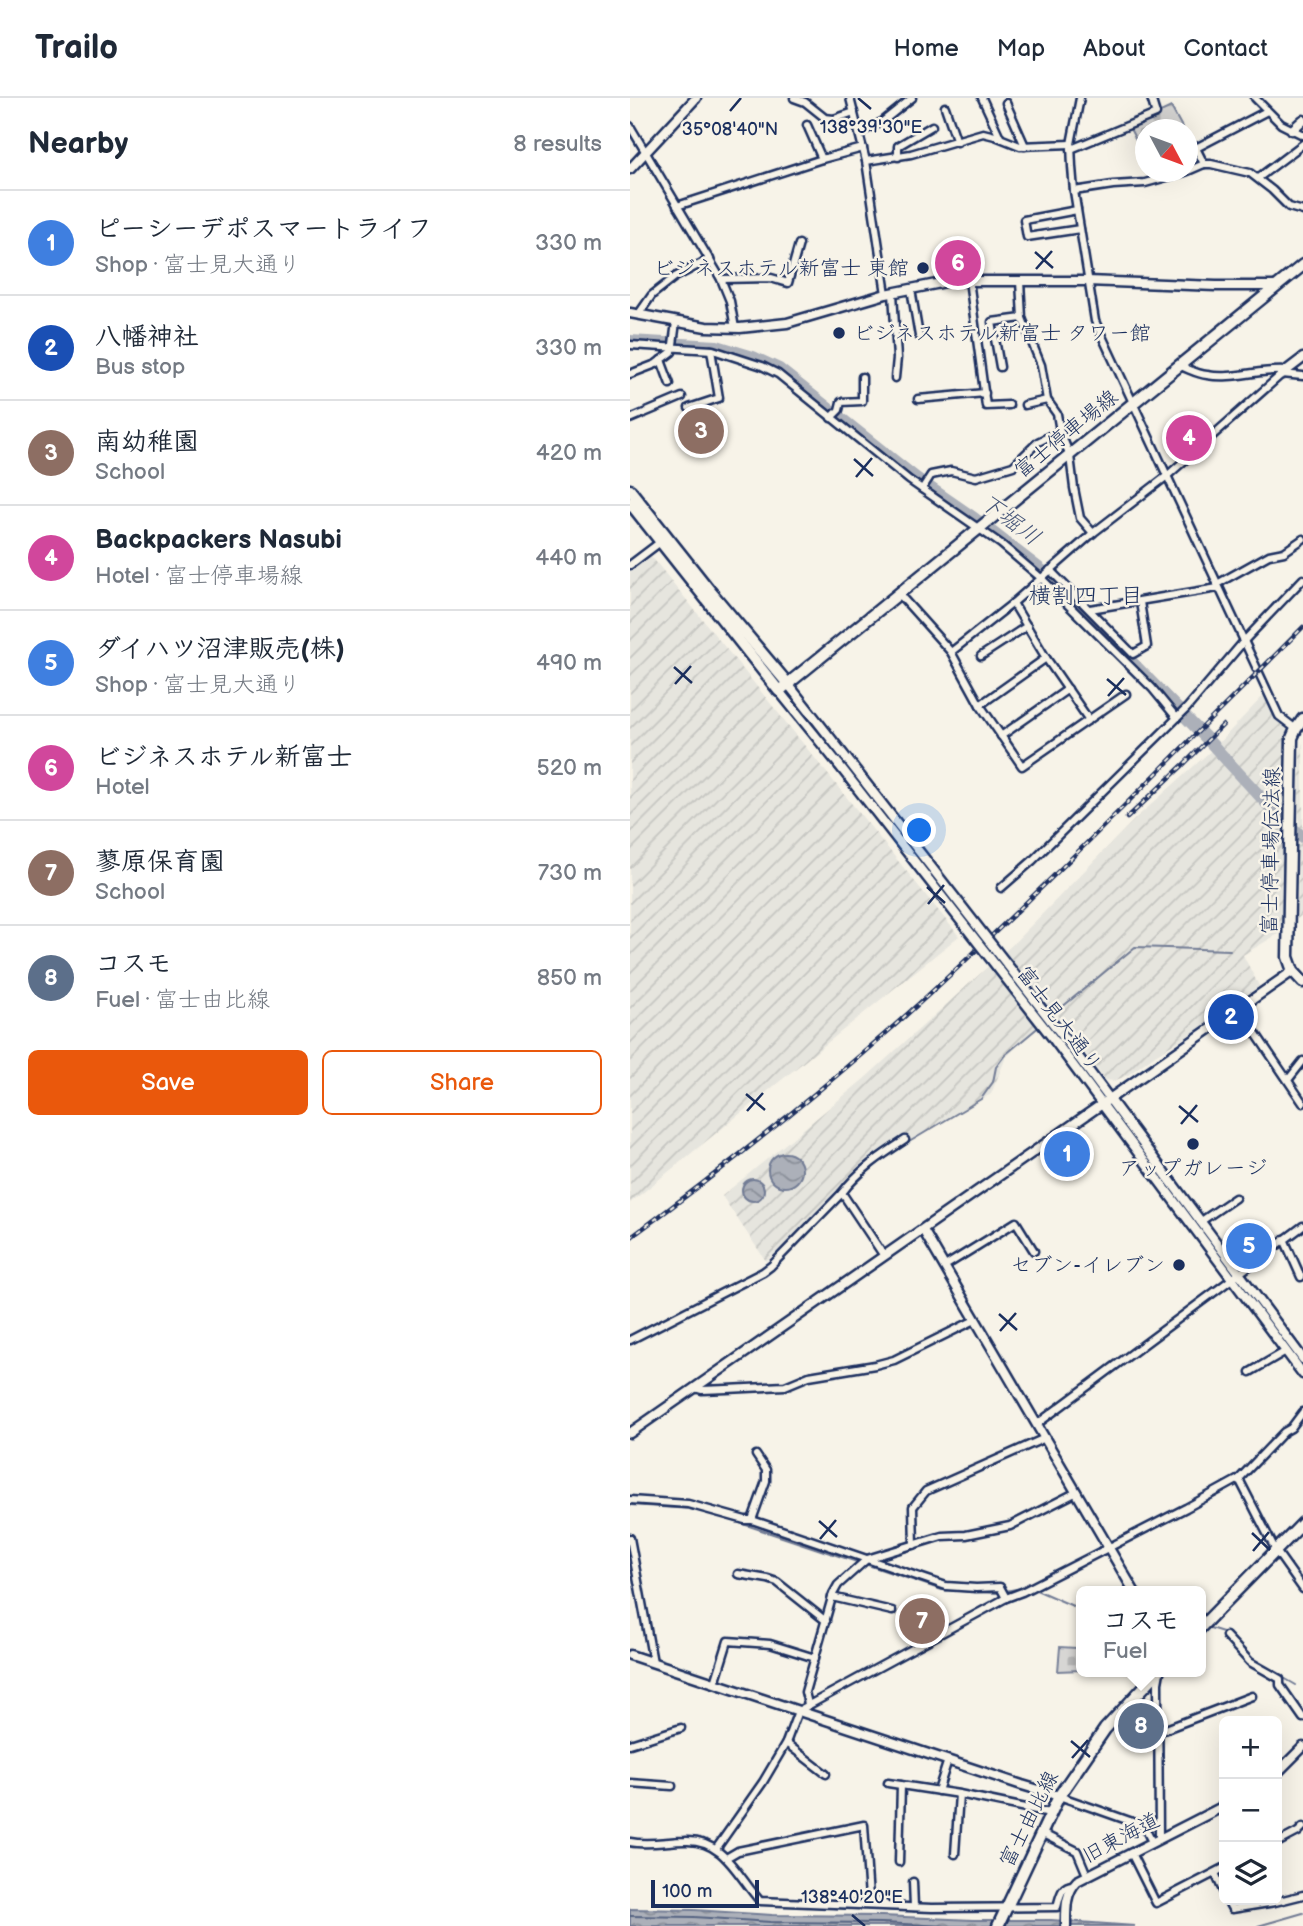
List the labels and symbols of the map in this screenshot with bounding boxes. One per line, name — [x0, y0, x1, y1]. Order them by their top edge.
text: 138°39'30"E — [820, 117, 922, 138]
text: 35°08'40"N — [682, 119, 778, 140]
north arrow — [1135, 119, 1198, 182]
pin: 6 — [935, 237, 981, 289]
place label: ビジネスホテル新富士 東館 — [653, 256, 909, 281]
marker: ビジネスホテル新富士 東館 — [915, 260, 931, 276]
place label: ビジネスホテル新富士 タワー館 — [853, 321, 1151, 346]
marker: ビジネスホテル新富士 タワー館 — [831, 325, 847, 341]
street label: 富士停車場線 — [1009, 385, 1123, 483]
pin: 3 — [678, 405, 724, 457]
pin: 4 — [1166, 412, 1212, 464]
water label: 下堀川 — [974, 488, 1046, 552]
district label: 横割四丁目 — [1029, 582, 1144, 610]
street label: 富士停車場伝法線 — [1257, 767, 1285, 935]
your location — [902, 813, 936, 847]
street label: 富士見大通り — [1011, 961, 1107, 1077]
pin: 2 — [1208, 991, 1254, 1043]
pin: 1 — [1044, 1128, 1090, 1180]
marker: アップガレージ — [1185, 1136, 1201, 1152]
place label: アップガレージ — [1119, 1156, 1267, 1181]
pin: 5 — [1226, 1220, 1272, 1272]
place label: セブン-イレブン — [1010, 1253, 1165, 1278]
marker: セブン-イレブン — [1171, 1257, 1187, 1273]
pin: 7 — [899, 1595, 945, 1647]
pin: 8 — [1118, 1700, 1164, 1752]
street label: 富士由比線 — [994, 1767, 1064, 1871]
street label: 旧東海道 — [1078, 1807, 1164, 1869]
scale bar — [651, 1877, 760, 1909]
text: 138°40'20"E — [801, 1887, 903, 1908]

